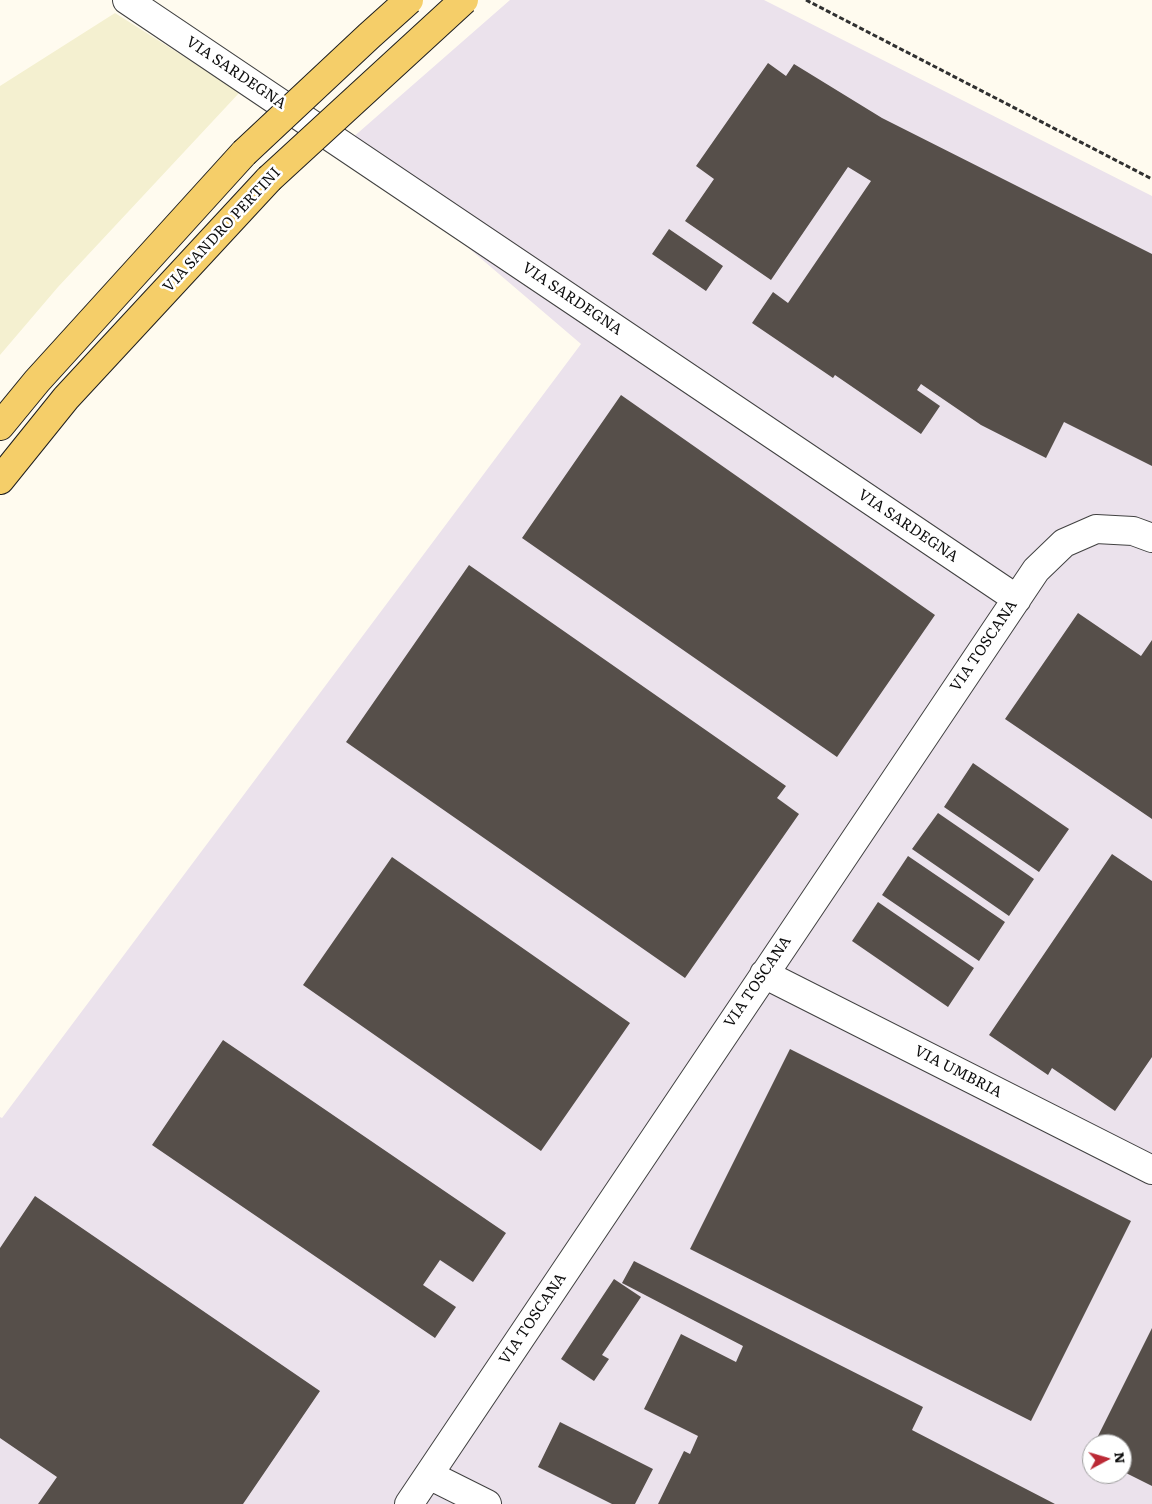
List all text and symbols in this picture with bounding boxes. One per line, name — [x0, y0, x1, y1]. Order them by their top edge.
street label: VIA SARDEGNA — [183, 33, 289, 113]
street label: VIA SANDRO PERTINI — [160, 164, 284, 296]
street label: VIA SARDEGNA — [519, 259, 625, 339]
street label: VIA SARDEGNA — [855, 486, 961, 566]
street label: VIA TOSCANA — [947, 597, 1021, 695]
street label: VIA TOSCANA — [721, 933, 795, 1031]
street label: VIA UMBRIA — [911, 1042, 1005, 1102]
street label: VIA TOSCANA — [496, 1270, 570, 1368]
north arrow — [1082, 1434, 1132, 1484]
text: N — [1110, 1451, 1131, 1464]

